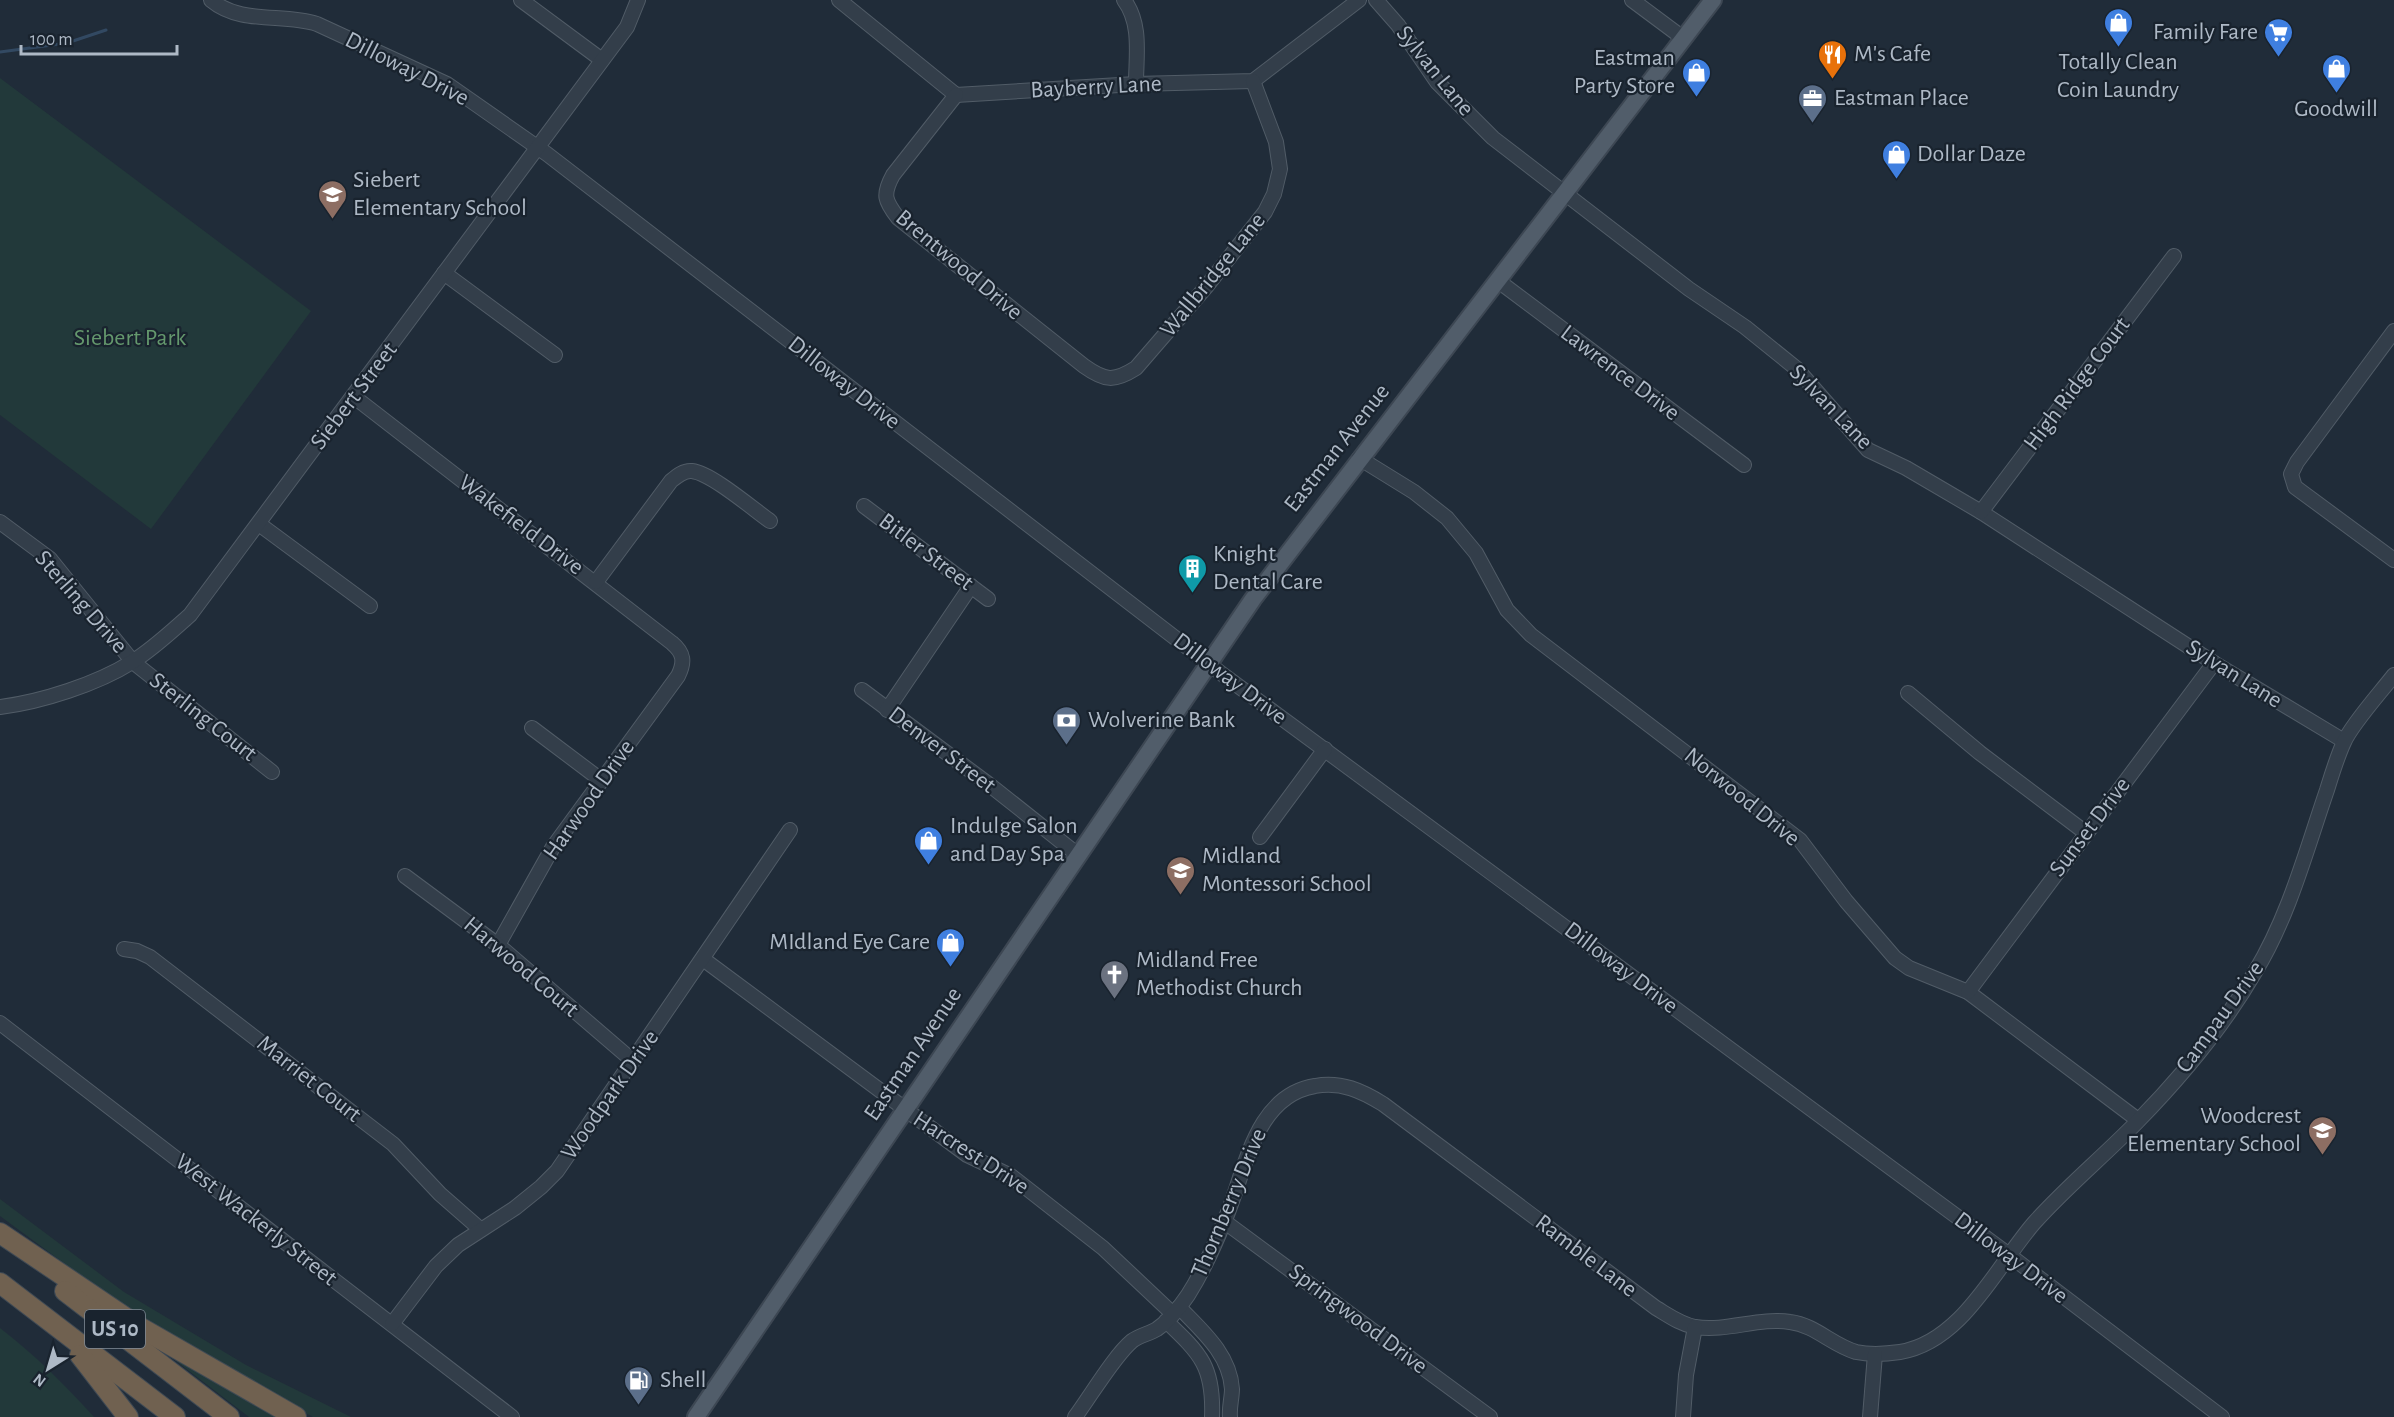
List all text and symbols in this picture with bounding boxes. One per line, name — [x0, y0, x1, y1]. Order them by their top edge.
shop icon: Totally Clean Coin Laundry — [2102, 6, 2134, 48]
supermarket icon: Family Fare — [2263, 16, 2295, 58]
scale bar — [21, 18, 177, 56]
place label: Family Fare — [2153, 20, 2258, 44]
street label: Sylvan Lane — [1392, 21, 1478, 121]
street label: Dilloway Drive — [341, 28, 473, 110]
text: 100 m — [30, 31, 73, 49]
restaurant icon: M's Cafe — [1817, 38, 1849, 80]
place label: M's Cafe — [1854, 42, 1931, 66]
place label: Eastman Party Store — [1574, 46, 1675, 98]
place label: Totally Clean Coin Laundry — [2057, 50, 2179, 102]
shop icon: Goodwill — [2320, 52, 2352, 94]
shop icon: Eastman Party Store — [1680, 56, 1712, 98]
street label: Bayberry Lane — [1030, 72, 1162, 102]
office icon: Eastman Place — [1797, 82, 1829, 124]
place label: Eastman Place — [1834, 86, 1969, 110]
place label: Goodwill — [2294, 97, 2378, 121]
shop icon: Dollar Daze — [1880, 138, 1912, 180]
place label: Dollar Daze — [1917, 142, 2026, 166]
place label: Siebert Elementary School — [353, 168, 527, 220]
school or university icon: Siebert Elementary School — [316, 178, 348, 220]
street label: Brentwood Drive — [891, 205, 1027, 325]
street label: Wallbridge Lane — [1156, 208, 1270, 342]
street label: High Ridge Court — [2019, 313, 2135, 455]
street label: Lawrence Drive — [1556, 321, 1684, 425]
park label: Siebert Park — [74, 326, 186, 350]
street label: Dilloway Drive — [783, 332, 905, 434]
street label: Siebert Street — [306, 338, 402, 454]
street label: Sylvan Lane — [1785, 360, 1877, 454]
street label: Eastman Avenue — [1280, 380, 1394, 516]
street label: Wakefield Drive — [454, 470, 588, 580]
street label: Bitler Street — [874, 509, 978, 595]
place label: Knight Dental Care — [1213, 542, 1323, 594]
street label: Sterling Drive — [30, 546, 132, 658]
building icon: Knight Dental Care — [1176, 552, 1208, 594]
street label: Dilloway Drive — [1169, 629, 1291, 729]
street label: Sylvan Lane — [2182, 635, 2286, 713]
street label: Sterling Court — [145, 668, 261, 766]
street label: Denver Street — [884, 702, 1000, 798]
bank icon: Wolverine Bank — [1051, 704, 1083, 746]
place label: Wolverine Bank — [1088, 708, 1235, 732]
street label: Harwood Drive — [539, 736, 639, 864]
street label: Norwood Drive — [1680, 743, 1804, 851]
street label: Sunset Drive — [2045, 773, 2135, 881]
place label: Indulge Salon and Day Spa — [950, 814, 1078, 866]
shop icon: Indulge Salon and Day Spa — [913, 824, 945, 866]
place label: Midland Montessori School — [1202, 844, 1372, 896]
school or university icon: Midland Montessori School — [1165, 854, 1197, 896]
street label: Harwood Court — [459, 912, 583, 1022]
street label: Dilloway Drive — [1560, 918, 1682, 1018]
shop icon: MIdland Eye Care — [935, 926, 967, 968]
place label: MIdland Eye Care — [769, 930, 930, 954]
place label: Midland Free Methodist Church — [1136, 948, 1303, 1000]
street label: Campau Drive — [2172, 957, 2268, 1077]
church icon: Midland Free Methodist Church — [1099, 958, 1131, 1000]
street label: Eastman Avenue — [860, 983, 966, 1125]
street label: Woodpark Drive — [557, 1026, 663, 1164]
street label: Marriet Court — [252, 1031, 366, 1127]
place label: Woodcrest Elementary School — [2127, 1104, 2301, 1156]
street label: Harcrest Drive — [909, 1107, 1033, 1199]
school or university icon: Woodcrest Elementary School — [2306, 1114, 2338, 1156]
street label: Thornberry Drive — [1187, 1125, 1271, 1281]
street label: West Wackerly Street — [170, 1149, 342, 1291]
street label: Dilloway Drive — [1950, 1208, 2072, 1308]
street label: Ramble Lane — [1531, 1210, 1641, 1302]
street label: Springwood Drive — [1284, 1259, 1432, 1379]
road number: US 10 — [85, 1310, 145, 1348]
north arrow — [18, 1339, 78, 1399]
fuel station icon: Shell — [623, 1364, 655, 1406]
place label: Shell — [660, 1368, 707, 1392]
text: N — [30, 1370, 49, 1390]

